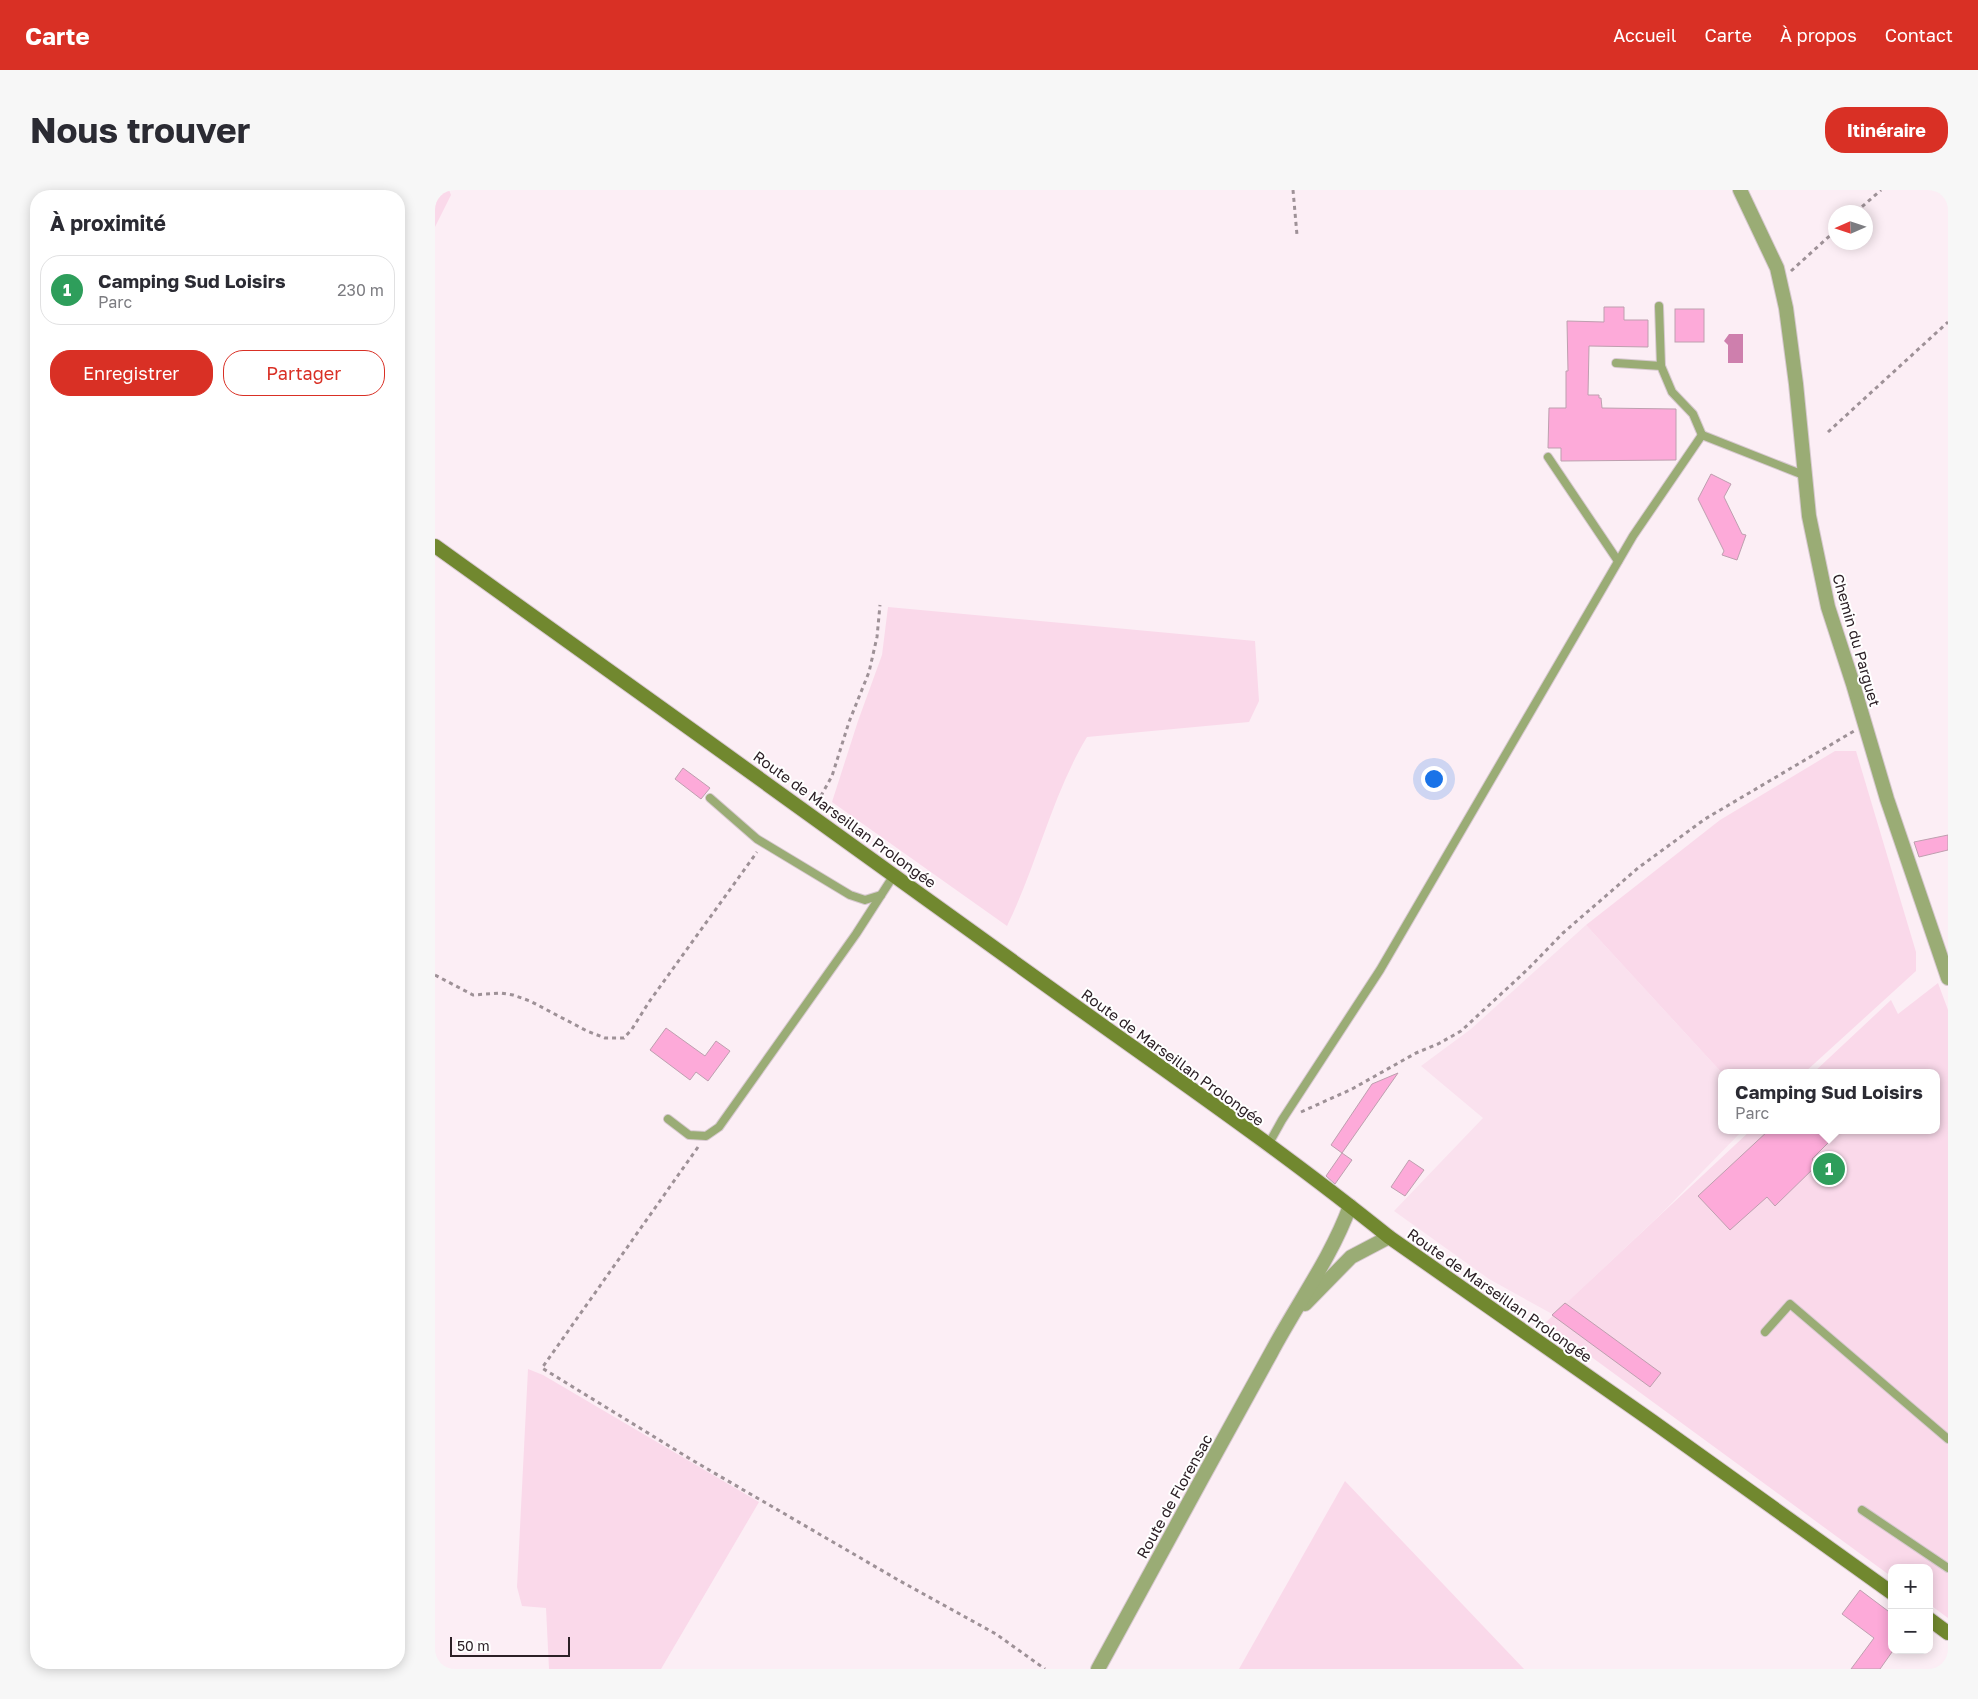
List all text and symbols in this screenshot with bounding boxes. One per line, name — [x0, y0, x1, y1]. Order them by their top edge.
text: Carte — [25, 21, 90, 50]
text: Accueil — [1613, 24, 1677, 46]
text: Carte — [1705, 24, 1752, 46]
text: À propos — [1780, 24, 1857, 46]
text: Contact — [1885, 24, 1953, 46]
button: Itinéraire — [1825, 107, 1948, 153]
text: Nous trouver — [30, 109, 250, 151]
north arrow — [1828, 205, 1873, 250]
text: À proximité — [50, 210, 166, 236]
text: Camping Sud Loisirs — [98, 269, 286, 292]
text: 1 — [63, 280, 71, 300]
text: 230 m — [337, 280, 384, 300]
text: Parc — [98, 292, 132, 312]
button: Enregistrer — [50, 350, 213, 396]
button: Partager — [223, 350, 385, 396]
street label: Chemin du Parguet — [1829, 572, 1885, 708]
street label: Route de Marseillan Prolongée — [750, 747, 940, 891]
your location — [1421, 766, 1447, 792]
street label: Route de Marseillan Prolongée — [1078, 985, 1268, 1129]
popup — [1718, 1069, 1940, 1134]
text: Camping Sud Loisirs — [1735, 1080, 1923, 1103]
text: Parc — [1735, 1103, 1769, 1123]
pin: 1 — [1813, 1150, 1845, 1188]
street label: Route de Marseillan Prolongée — [1404, 1224, 1596, 1366]
street label: Route de Florensac — [1132, 1431, 1216, 1561]
map controls — [1888, 1564, 1933, 1654]
button: + — [1888, 1564, 1933, 1609]
button: − — [1888, 1609, 1933, 1654]
scale bar — [450, 1634, 570, 1657]
text: 50 m — [457, 1637, 490, 1654]

